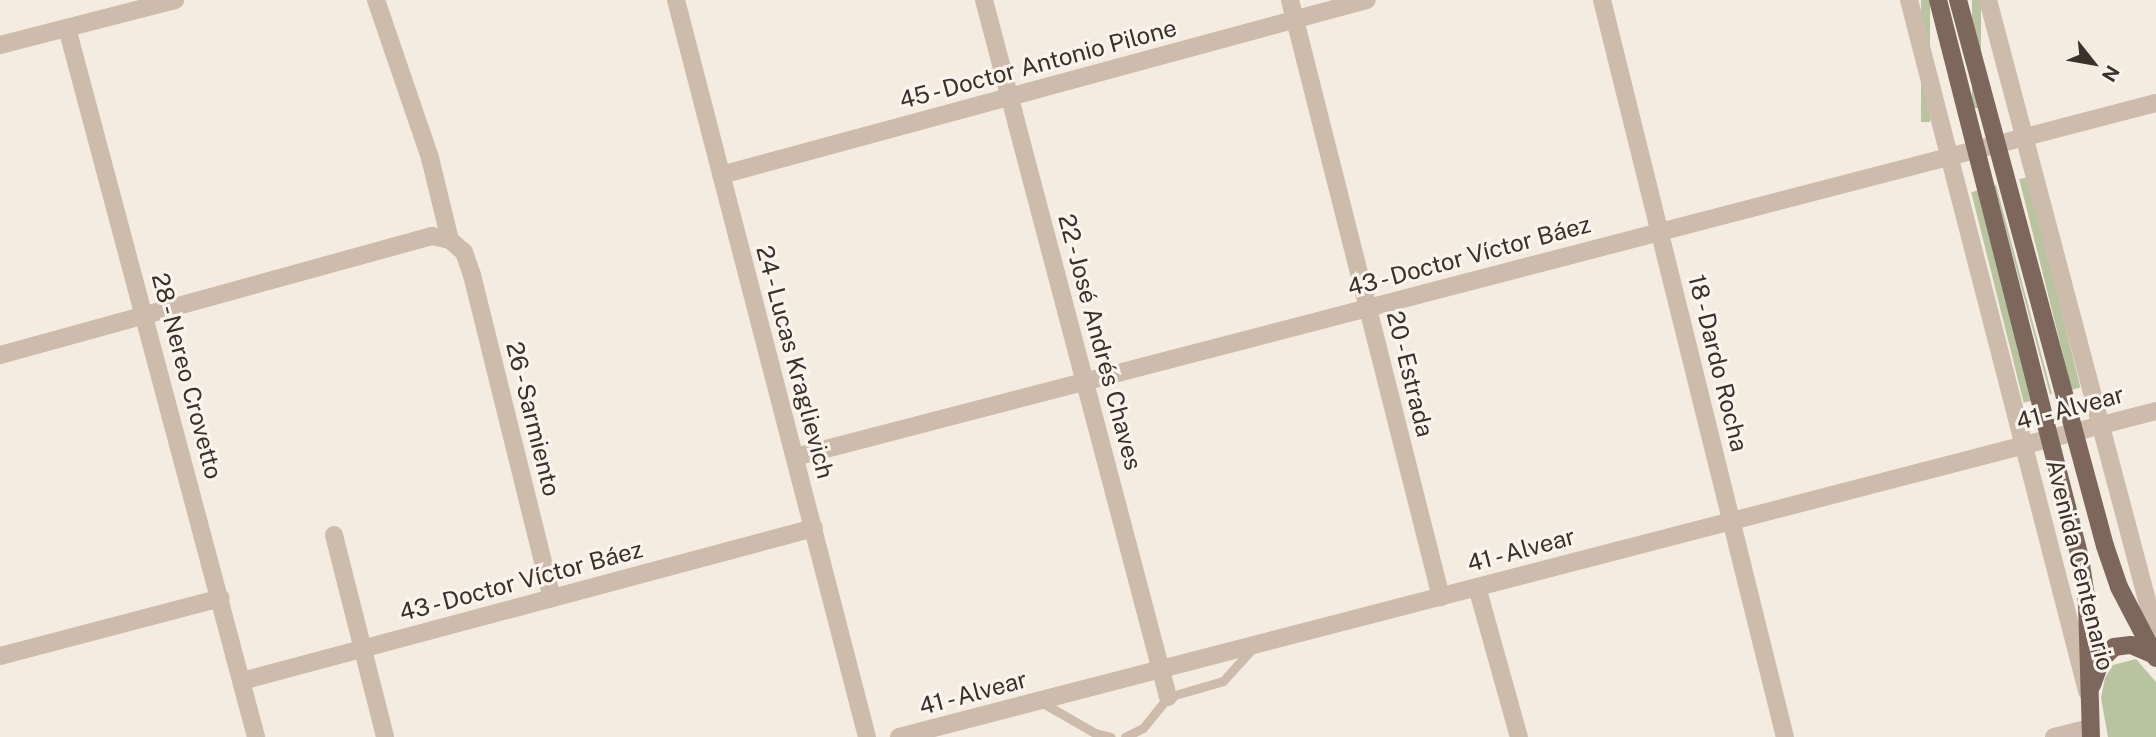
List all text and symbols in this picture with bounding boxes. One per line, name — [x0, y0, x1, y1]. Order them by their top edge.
street label: 45 - Doctor Antonio Pilone — [893, 12, 1183, 116]
north arrow — [2058, 28, 2128, 98]
text: N — [2098, 62, 2124, 86]
street label: 22 - José Andrés Chaves — [1051, 208, 1149, 476]
street label: 43 - Doctor Víctor Báez — [1341, 209, 1597, 303]
street label: 24 - Lucas Kraglievich — [749, 239, 841, 485]
street label: 28 - Nereo Crovetto — [145, 267, 229, 485]
street label: 18 - Dardo Rocha — [1681, 268, 1755, 458]
street label: 20 - Estrada — [1380, 305, 1440, 443]
street label: 26 - Sarmiento — [499, 336, 567, 502]
street label: 41 - Alvear — [2010, 379, 2130, 437]
street label: Avenida Centenario — [2040, 457, 2120, 673]
street label: 41 - Alvear — [1461, 521, 1581, 579]
street label: 43 - Doctor Víctor Báez — [393, 534, 649, 628]
street label: 41 - Alvear — [913, 664, 1033, 722]

